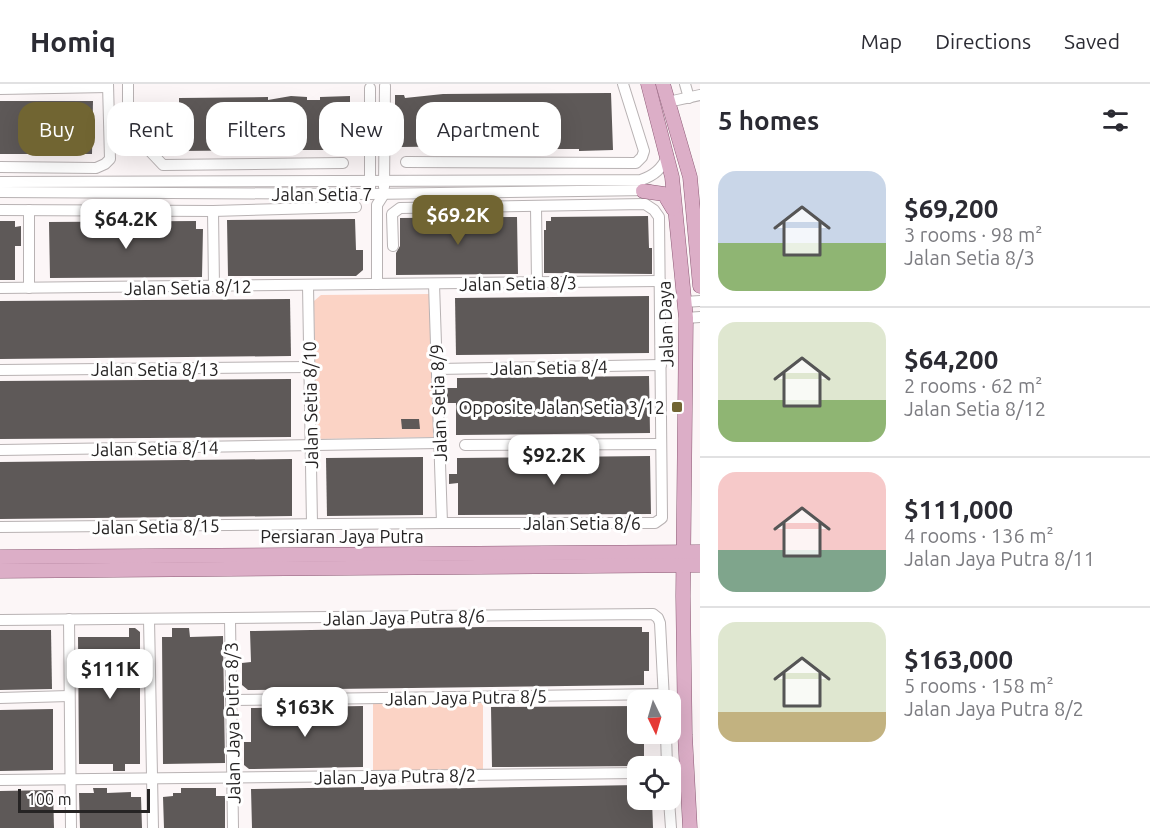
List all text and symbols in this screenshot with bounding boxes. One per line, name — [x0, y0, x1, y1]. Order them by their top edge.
text: Homiq — [30, 26, 116, 57]
text: Map — [861, 29, 902, 53]
text: Directions — [935, 29, 1031, 53]
text: Saved — [1064, 29, 1120, 53]
chip: Buy — [18, 102, 95, 156]
chip: Rent — [107, 102, 194, 156]
chip: Filters — [206, 102, 307, 156]
chip: New — [319, 102, 404, 156]
chip: Apartment — [416, 102, 561, 156]
icon: filters — [1099, 104, 1132, 137]
text: 5 homes — [718, 106, 819, 135]
street label: Jalan Setia 7 — [272, 184, 372, 204]
text: $69,200 — [904, 194, 998, 223]
pin: $69.2K — [409, 195, 507, 246]
icon: home — [766, 195, 838, 267]
pin: $64.2K — [77, 199, 175, 250]
text: $69.2K — [426, 203, 490, 226]
text: $64.2K — [94, 207, 158, 230]
text: 3 rooms · 98 m² — [904, 223, 1042, 246]
text: Jalan Setia 8/3 — [904, 246, 1035, 269]
street label: Jalan Setia 8/3 — [459, 272, 577, 294]
street label: Jalan Setia 8/12 — [124, 276, 252, 298]
street label: Jalan Daya — [653, 280, 677, 368]
street label: Jalan Setia 8/10 — [299, 341, 321, 469]
street label: Jalan Setia 8/9 — [426, 344, 450, 462]
text: $64,200 — [904, 345, 998, 374]
icon: home — [766, 346, 838, 418]
street label: Jalan Setia 8/4 — [490, 356, 608, 378]
street label: Jalan Setia 8/13 — [91, 359, 219, 379]
text: 2 rooms · 62 m² — [904, 374, 1042, 397]
place label: Opposite Jalan Setia 3/12 — [458, 397, 665, 417]
text: Jalan Setia 8/12 — [904, 397, 1046, 420]
marker: Opposite Jalan Setia 3/12 — [670, 400, 684, 414]
pin: $92.2K — [505, 435, 603, 486]
street label: Jalan Setia 8/14 — [91, 437, 219, 459]
text: $92.2K — [522, 443, 586, 466]
text: $111,000 — [904, 495, 1013, 524]
icon: home — [766, 496, 838, 568]
street label: Jalan Setia 8/6 — [523, 513, 641, 533]
street label: Jalan Setia 8/15 — [92, 515, 220, 537]
text: 4 rooms · 136 m² — [904, 524, 1054, 547]
street label: Persiaran Jaya Putra — [260, 526, 424, 546]
text: Jalan Jaya Putra 8/11 — [904, 547, 1095, 570]
street label: Jalan Jaya Putra 8/6 — [323, 606, 485, 628]
street label: Jalan Jaya Putra 8/3 — [221, 642, 243, 804]
text: $163,000 — [904, 645, 1013, 674]
icon: home — [766, 646, 838, 718]
pin: $111K — [68, 649, 152, 700]
text: $111K — [81, 657, 139, 680]
text: 5 rooms · 158 m² — [904, 674, 1054, 697]
street label: Jalan Jaya Putra 8/5 — [385, 686, 547, 708]
pin: $163K — [263, 687, 347, 738]
north arrow — [627, 690, 681, 744]
map controls — [627, 690, 681, 810]
text: $163K — [276, 695, 334, 718]
text: Jalan Jaya Putra 8/2 — [904, 697, 1084, 720]
button: locate — [627, 756, 681, 810]
street label: Jalan Jaya Putra 8/2 — [314, 765, 476, 787]
scale bar — [18, 786, 150, 814]
text: 100 m — [27, 790, 72, 808]

